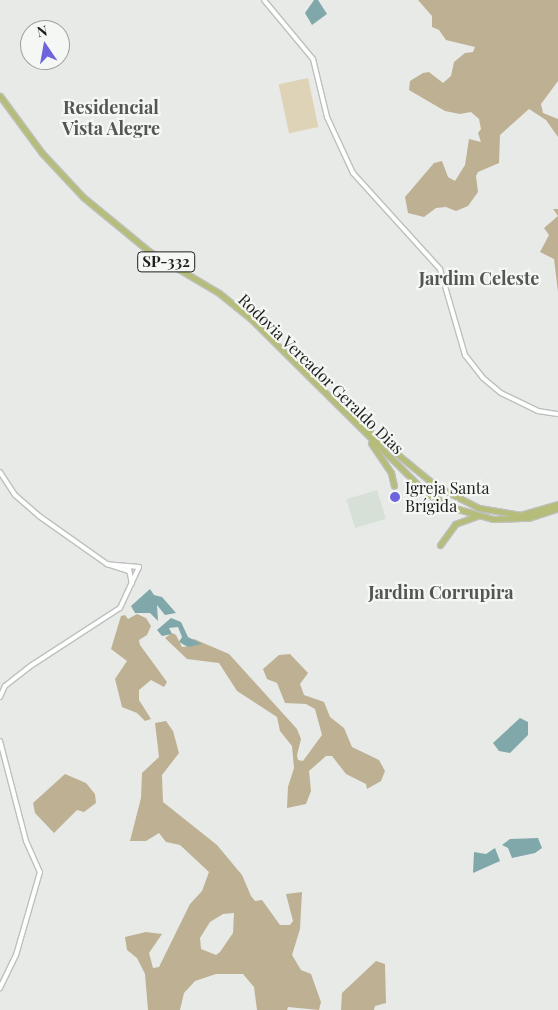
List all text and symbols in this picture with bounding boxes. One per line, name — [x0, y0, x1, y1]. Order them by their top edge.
north arrow — [20, 20, 70, 70]
text: N — [35, 20, 49, 41]
district label: Residencial Vista Alegre — [61, 97, 161, 140]
road number: SP-332 — [136, 250, 196, 274]
district label: Jardim Celeste — [419, 267, 539, 289]
street label: Rodovia Vereador Geraldo Dias — [234, 290, 408, 458]
place label: Igreja Santa Brígida — [405, 478, 490, 516]
marker: Igreja Santa Brígida — [389, 491, 401, 503]
district label: Jardim Corrupira — [368, 581, 514, 603]

